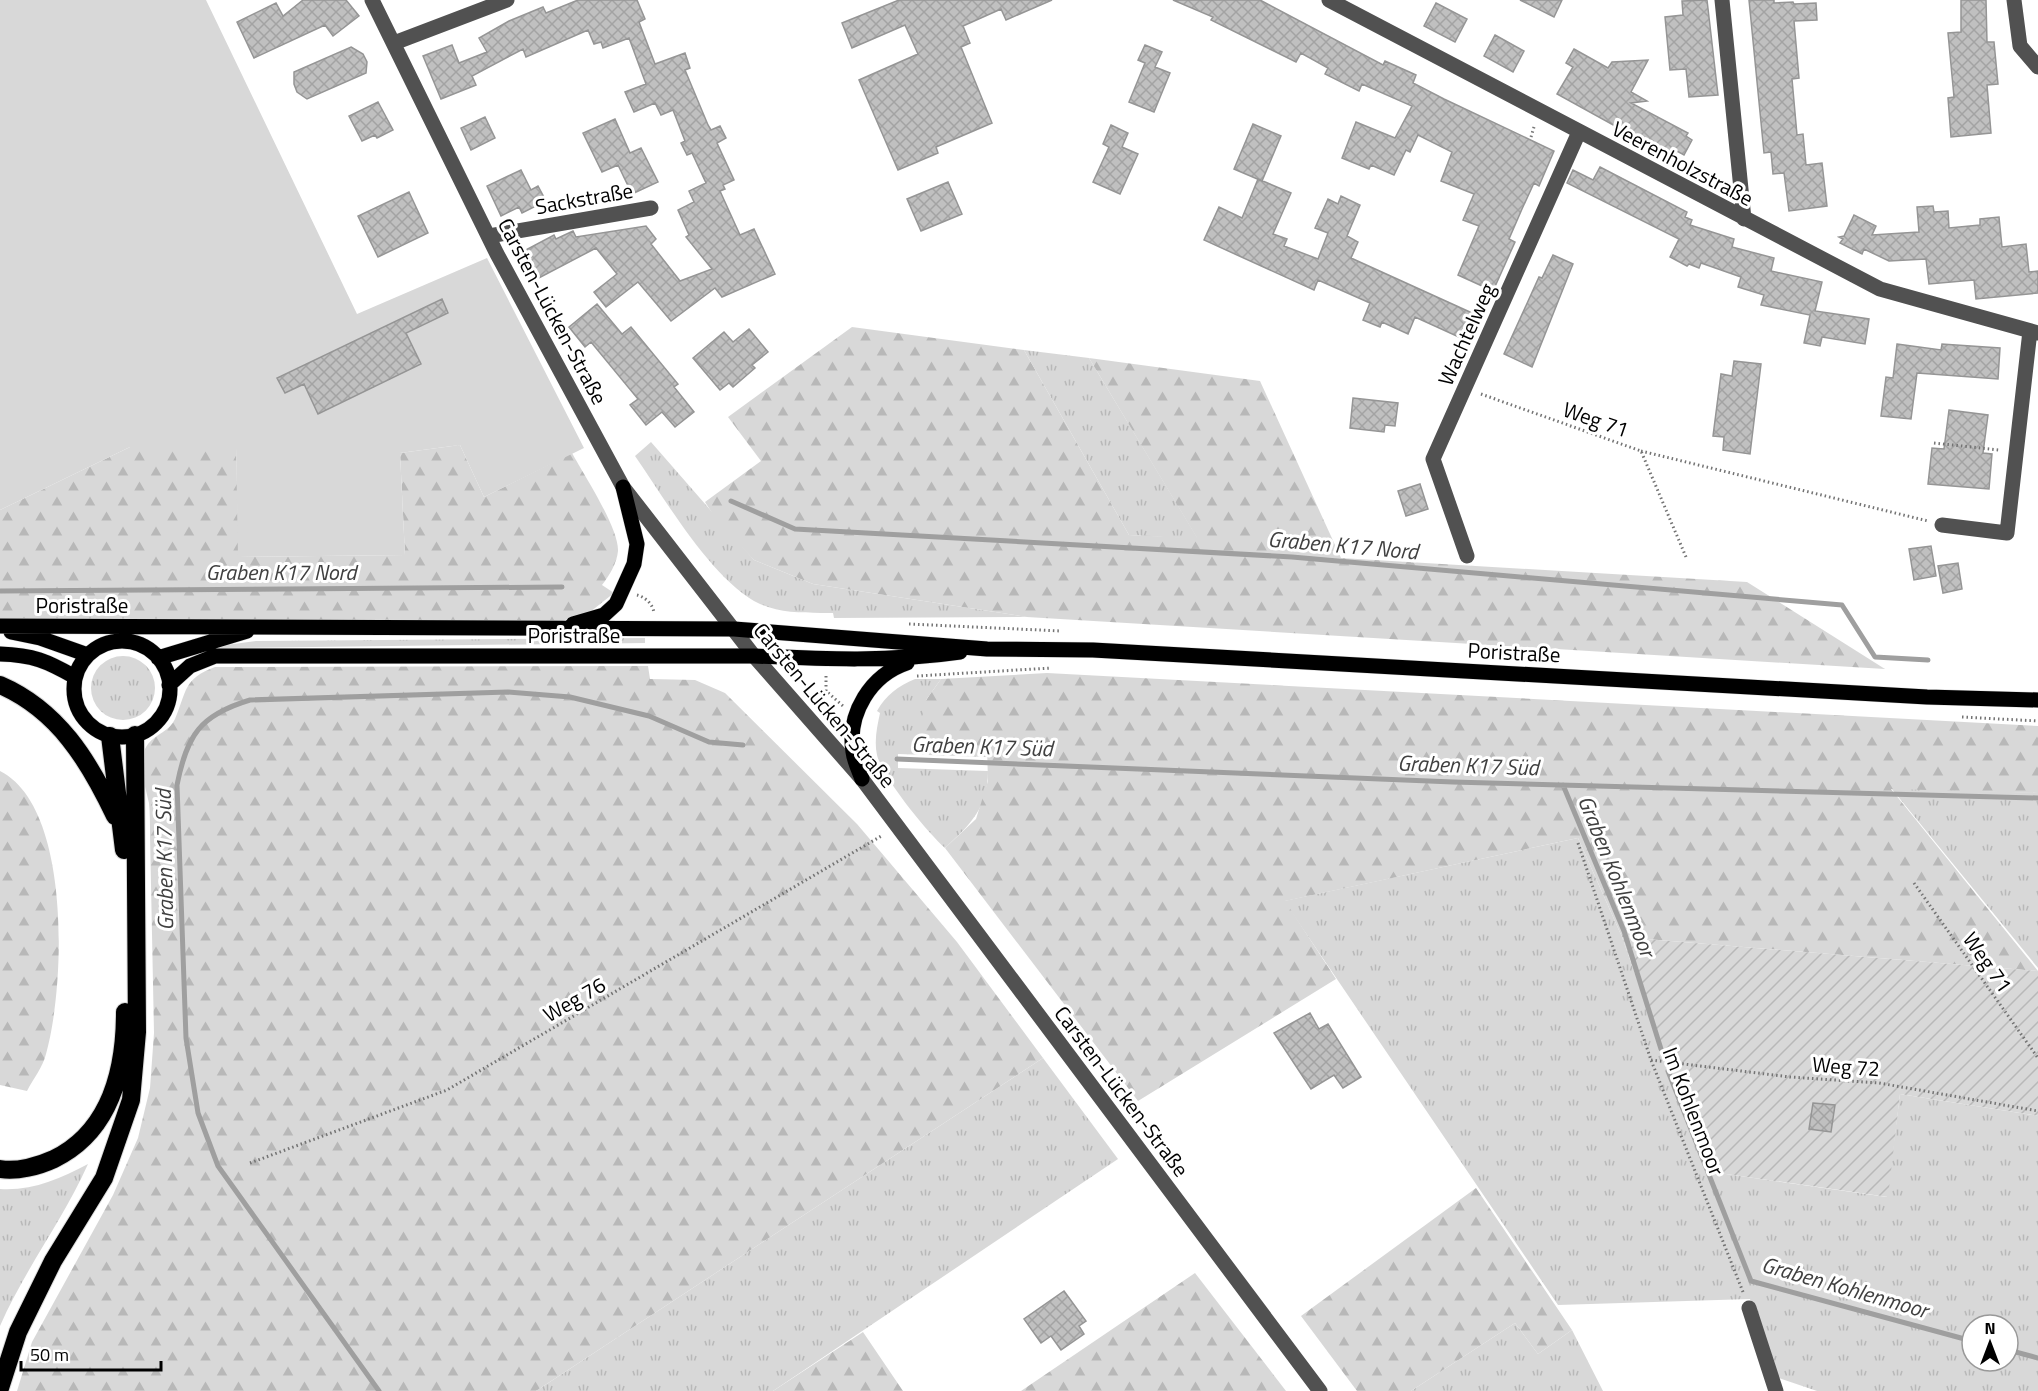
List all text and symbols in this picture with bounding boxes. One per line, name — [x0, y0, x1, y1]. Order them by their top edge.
street label: Veerenholzstraße — [1607, 112, 1759, 214]
street label: Sackstraße — [533, 174, 635, 222]
street label: Carsten-Lücken-Straße — [490, 212, 616, 410]
street label: Wachtelweg — [1429, 277, 1503, 390]
street label: Weg 71 — [1559, 393, 1633, 445]
water label: Graben K17 Nord — [1267, 522, 1422, 569]
water label: Graben K17 Nord — [206, 555, 359, 589]
street label: Poristraße — [36, 589, 128, 621]
street label: Carsten-Lücken-Straße — [746, 615, 904, 795]
street label: Poristraße — [528, 619, 620, 651]
street label: Poristraße — [1467, 634, 1561, 670]
water label: Graben K17 Süd — [911, 727, 1056, 766]
water label: Graben K17 Süd — [1397, 746, 1542, 785]
water label: Graben K17 Süd — [146, 786, 182, 931]
water label: Graben Kohlenmoor — [1569, 790, 1666, 965]
street label: Weg 71 — [1955, 925, 2021, 999]
street label: Weg 76 — [537, 968, 611, 1030]
street label: Carsten-Lücken-Straße — [1047, 999, 1197, 1183]
street label: Im Kohlenmoor — [1655, 1042, 1733, 1180]
street label: Weg 72 — [1811, 1048, 1881, 1084]
water label: Graben Kohlenmoor — [1758, 1247, 1935, 1328]
north arrow — [1960, 1313, 2020, 1373]
text: N — [1984, 1316, 1996, 1340]
scale bar — [21, 1334, 160, 1372]
text: 50 m — [30, 1341, 69, 1368]

